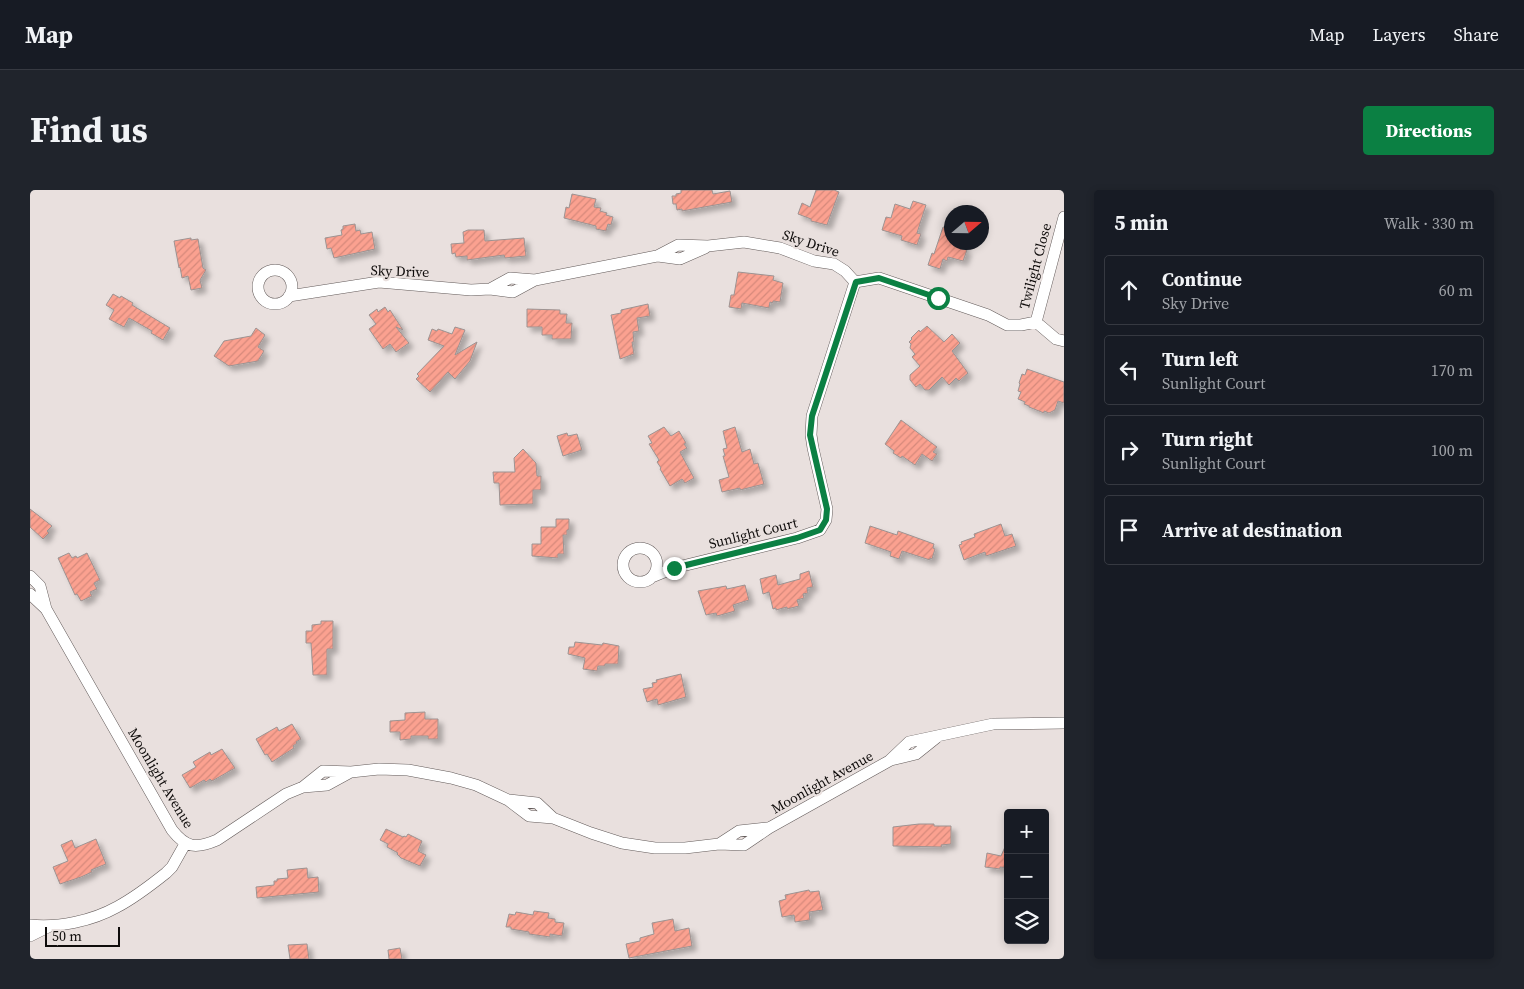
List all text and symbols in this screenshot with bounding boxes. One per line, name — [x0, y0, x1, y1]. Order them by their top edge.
text: Map — [25, 18, 73, 51]
text: Map — [1309, 22, 1344, 47]
text: Layers — [1372, 22, 1425, 47]
text: Share — [1453, 22, 1499, 47]
text: Find us — [30, 106, 148, 154]
button: Directions — [1363, 106, 1494, 155]
north arrow — [944, 205, 989, 250]
text: 5 min — [1114, 208, 1169, 237]
text: Walk · 330 m — [1384, 212, 1474, 234]
street label: Twilight Close — [1014, 221, 1056, 311]
street label: Sky Drive — [780, 224, 842, 262]
street label: Sky Drive — [370, 260, 430, 282]
text: Continue — [1162, 266, 1242, 292]
icon: ahead — [1115, 276, 1143, 304]
text: 60 m — [1439, 279, 1473, 301]
route start — [927, 287, 950, 310]
text: Sky Drive — [1162, 292, 1229, 314]
text: Turn left — [1162, 346, 1238, 372]
icon: left — [1115, 356, 1143, 384]
text: 170 m — [1431, 359, 1473, 381]
text: Sunlight Court — [1162, 372, 1266, 394]
text: Turn right — [1162, 426, 1253, 452]
icon: right — [1115, 436, 1143, 464]
text: 100 m — [1431, 439, 1473, 461]
text: Sunlight Court — [1162, 452, 1266, 474]
street label: Sunlight Court — [707, 512, 800, 554]
icon: arrive — [1115, 516, 1143, 544]
text: Arrive at destination — [1162, 517, 1342, 543]
route end — [663, 557, 686, 580]
street label: Moonlight Avenue — [123, 724, 199, 832]
street label: Moonlight Avenue — [767, 746, 877, 818]
map controls — [1004, 809, 1049, 944]
button: + — [1004, 809, 1049, 854]
button: − — [1004, 854, 1049, 899]
button: layers — [1004, 899, 1049, 944]
scale bar — [45, 924, 120, 947]
text: 50 m — [52, 926, 82, 946]

